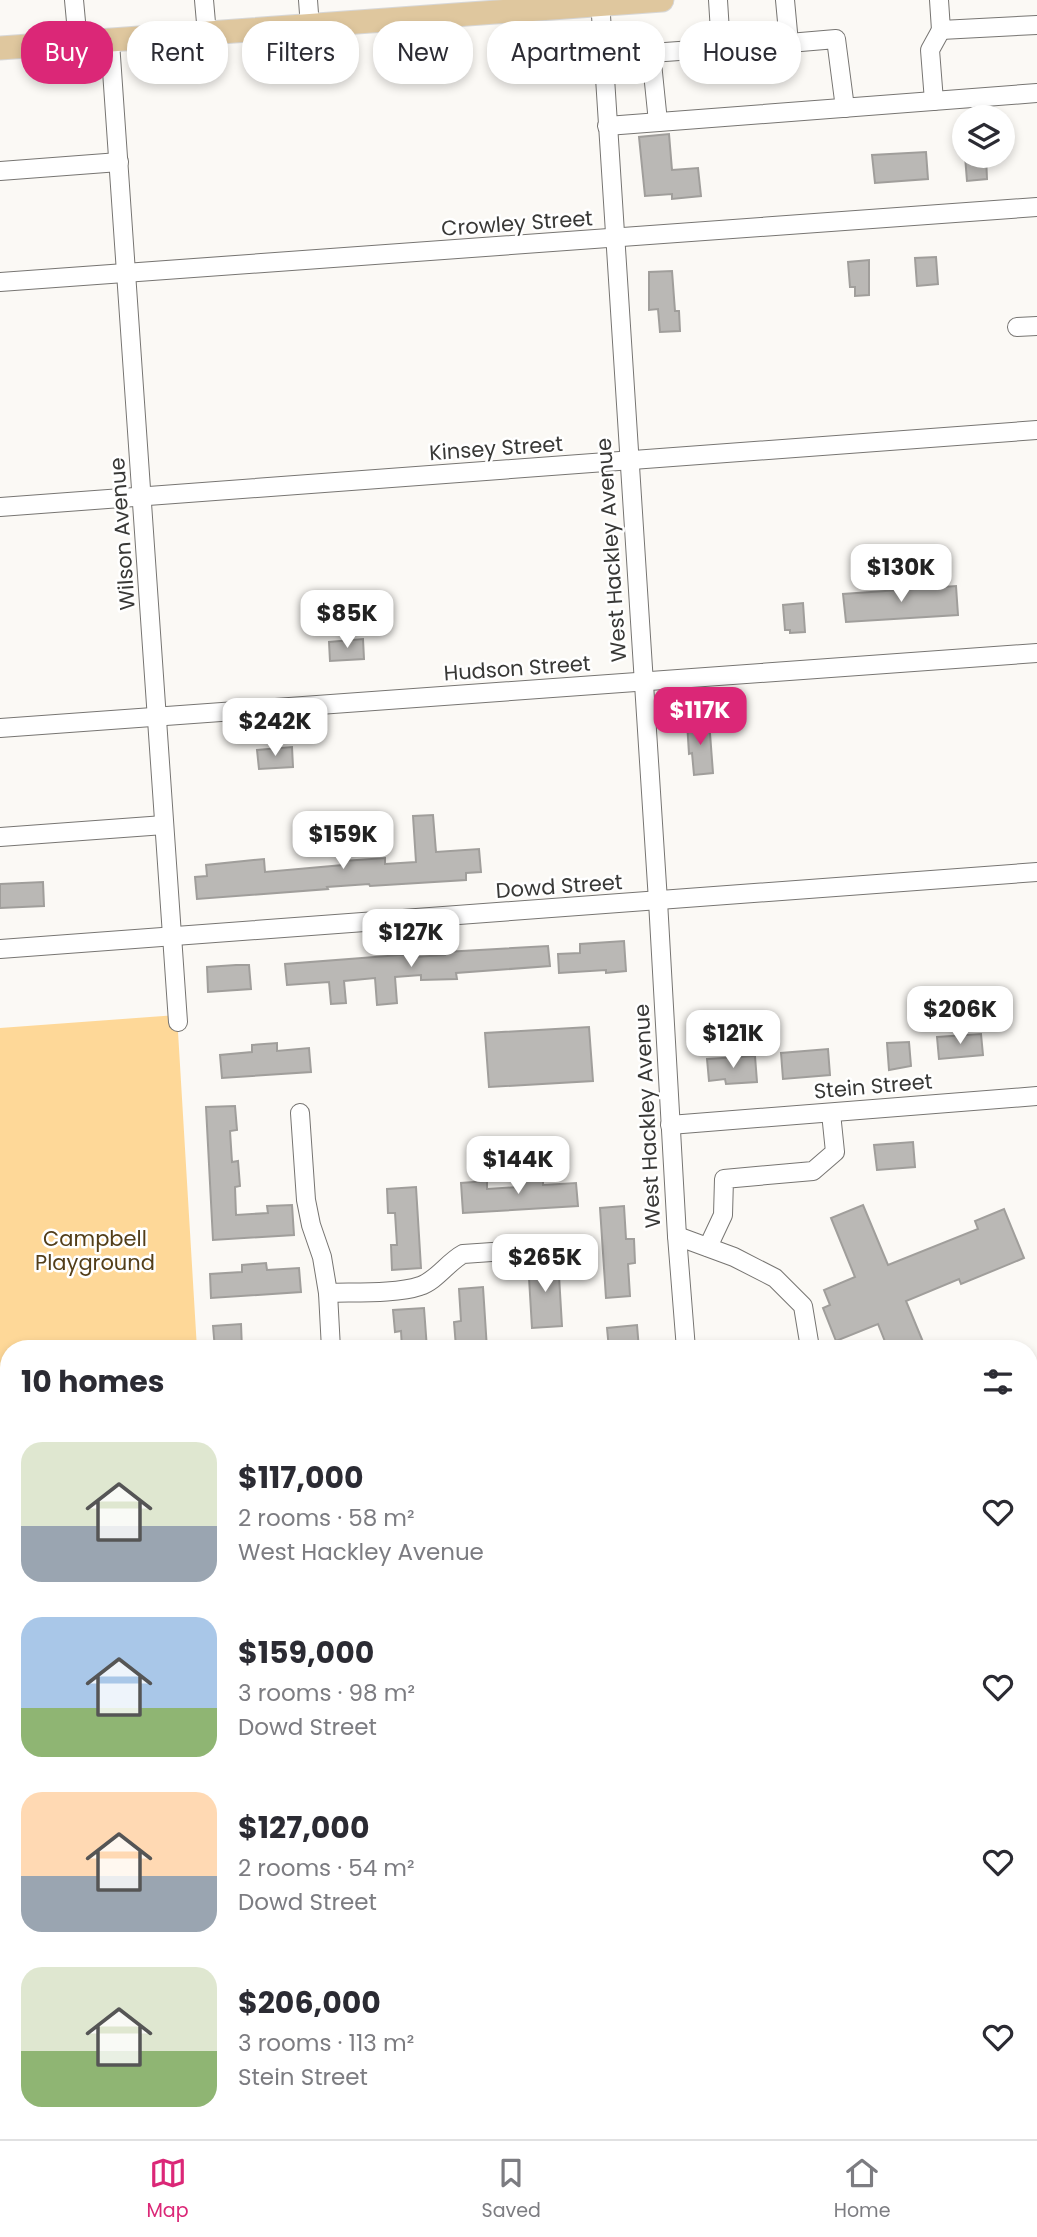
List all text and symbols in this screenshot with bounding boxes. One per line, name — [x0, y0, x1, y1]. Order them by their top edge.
chip: Buy — [21, 21, 113, 84]
chip: Rent — [127, 21, 228, 84]
chip: Filters — [242, 21, 359, 84]
chip: New — [373, 21, 473, 84]
chip: Apartment — [487, 21, 665, 84]
chip: House — [679, 21, 801, 84]
map controls — [952, 105, 1015, 168]
button: layers — [952, 105, 1015, 168]
street label: Crowley Street — [440, 203, 594, 243]
street label: Kinsey Street — [428, 429, 564, 467]
street label: West Hackley Avenue — [589, 437, 633, 663]
street label: Wilson Avenue — [102, 457, 142, 611]
pin: $130K — [852, 544, 950, 604]
text: $130K — [867, 551, 935, 583]
pin: $85K — [306, 590, 388, 650]
text: $85K — [316, 597, 378, 629]
street label: Hudson Street — [443, 648, 591, 688]
pin: $117K — [651, 688, 749, 747]
text: $117K — [670, 694, 730, 726]
pin: $242K — [226, 698, 324, 758]
text: $242K — [238, 705, 312, 737]
pin: $159K — [294, 812, 392, 871]
text: $159K — [309, 818, 377, 850]
street label: Dowd Street — [495, 867, 623, 905]
pin: $127K — [362, 909, 460, 969]
text: $127K — [378, 916, 444, 948]
pin: $206K — [911, 986, 1009, 1046]
text: $206K — [923, 993, 997, 1025]
street label: West Hackley Avenue — [627, 1003, 667, 1229]
pin: $121K — [684, 1010, 782, 1070]
text: $121K — [702, 1017, 764, 1049]
street label: Stein Street — [813, 1066, 933, 1106]
pin: $144K — [469, 1136, 567, 1196]
text: $144K — [483, 1143, 553, 1175]
park label: Campbell Playground — [35, 1224, 155, 1277]
pin: $265K — [496, 1234, 594, 1294]
text: $265K — [508, 1241, 582, 1273]
text: 10 homes — [21, 1360, 165, 1403]
icon: filters — [979, 1363, 1017, 1401]
text: $117,000 — [238, 1456, 364, 1499]
icon: home — [77, 1470, 161, 1554]
icon: heart — [979, 1493, 1017, 1531]
text: 2 rooms · 58 m² — [238, 1502, 415, 1534]
text: West Hackley Avenue — [238, 1536, 484, 1568]
text: $159,000 — [238, 1631, 374, 1674]
icon: home — [77, 1645, 161, 1729]
icon: heart — [979, 1668, 1017, 1706]
text: 3 rooms · 98 m² — [238, 1677, 415, 1709]
text: Dowd Street — [238, 1711, 377, 1743]
text: $127,000 — [238, 1806, 370, 1849]
icon: home — [77, 1820, 161, 1904]
icon: heart — [979, 1843, 1017, 1881]
text: 2 rooms · 54 m² — [238, 1852, 415, 1884]
text: Dowd Street — [238, 1886, 377, 1918]
text: $206,000 — [238, 1981, 381, 2024]
icon: home — [77, 1995, 161, 2079]
icon: heart — [979, 2018, 1017, 2056]
text: 3 rooms · 113 m² — [238, 2027, 414, 2059]
text: Stein Street — [238, 2061, 368, 2093]
tab: Map — [146, 2154, 189, 2225]
tab: Saved — [482, 2154, 541, 2225]
tab: Home — [834, 2154, 890, 2225]

